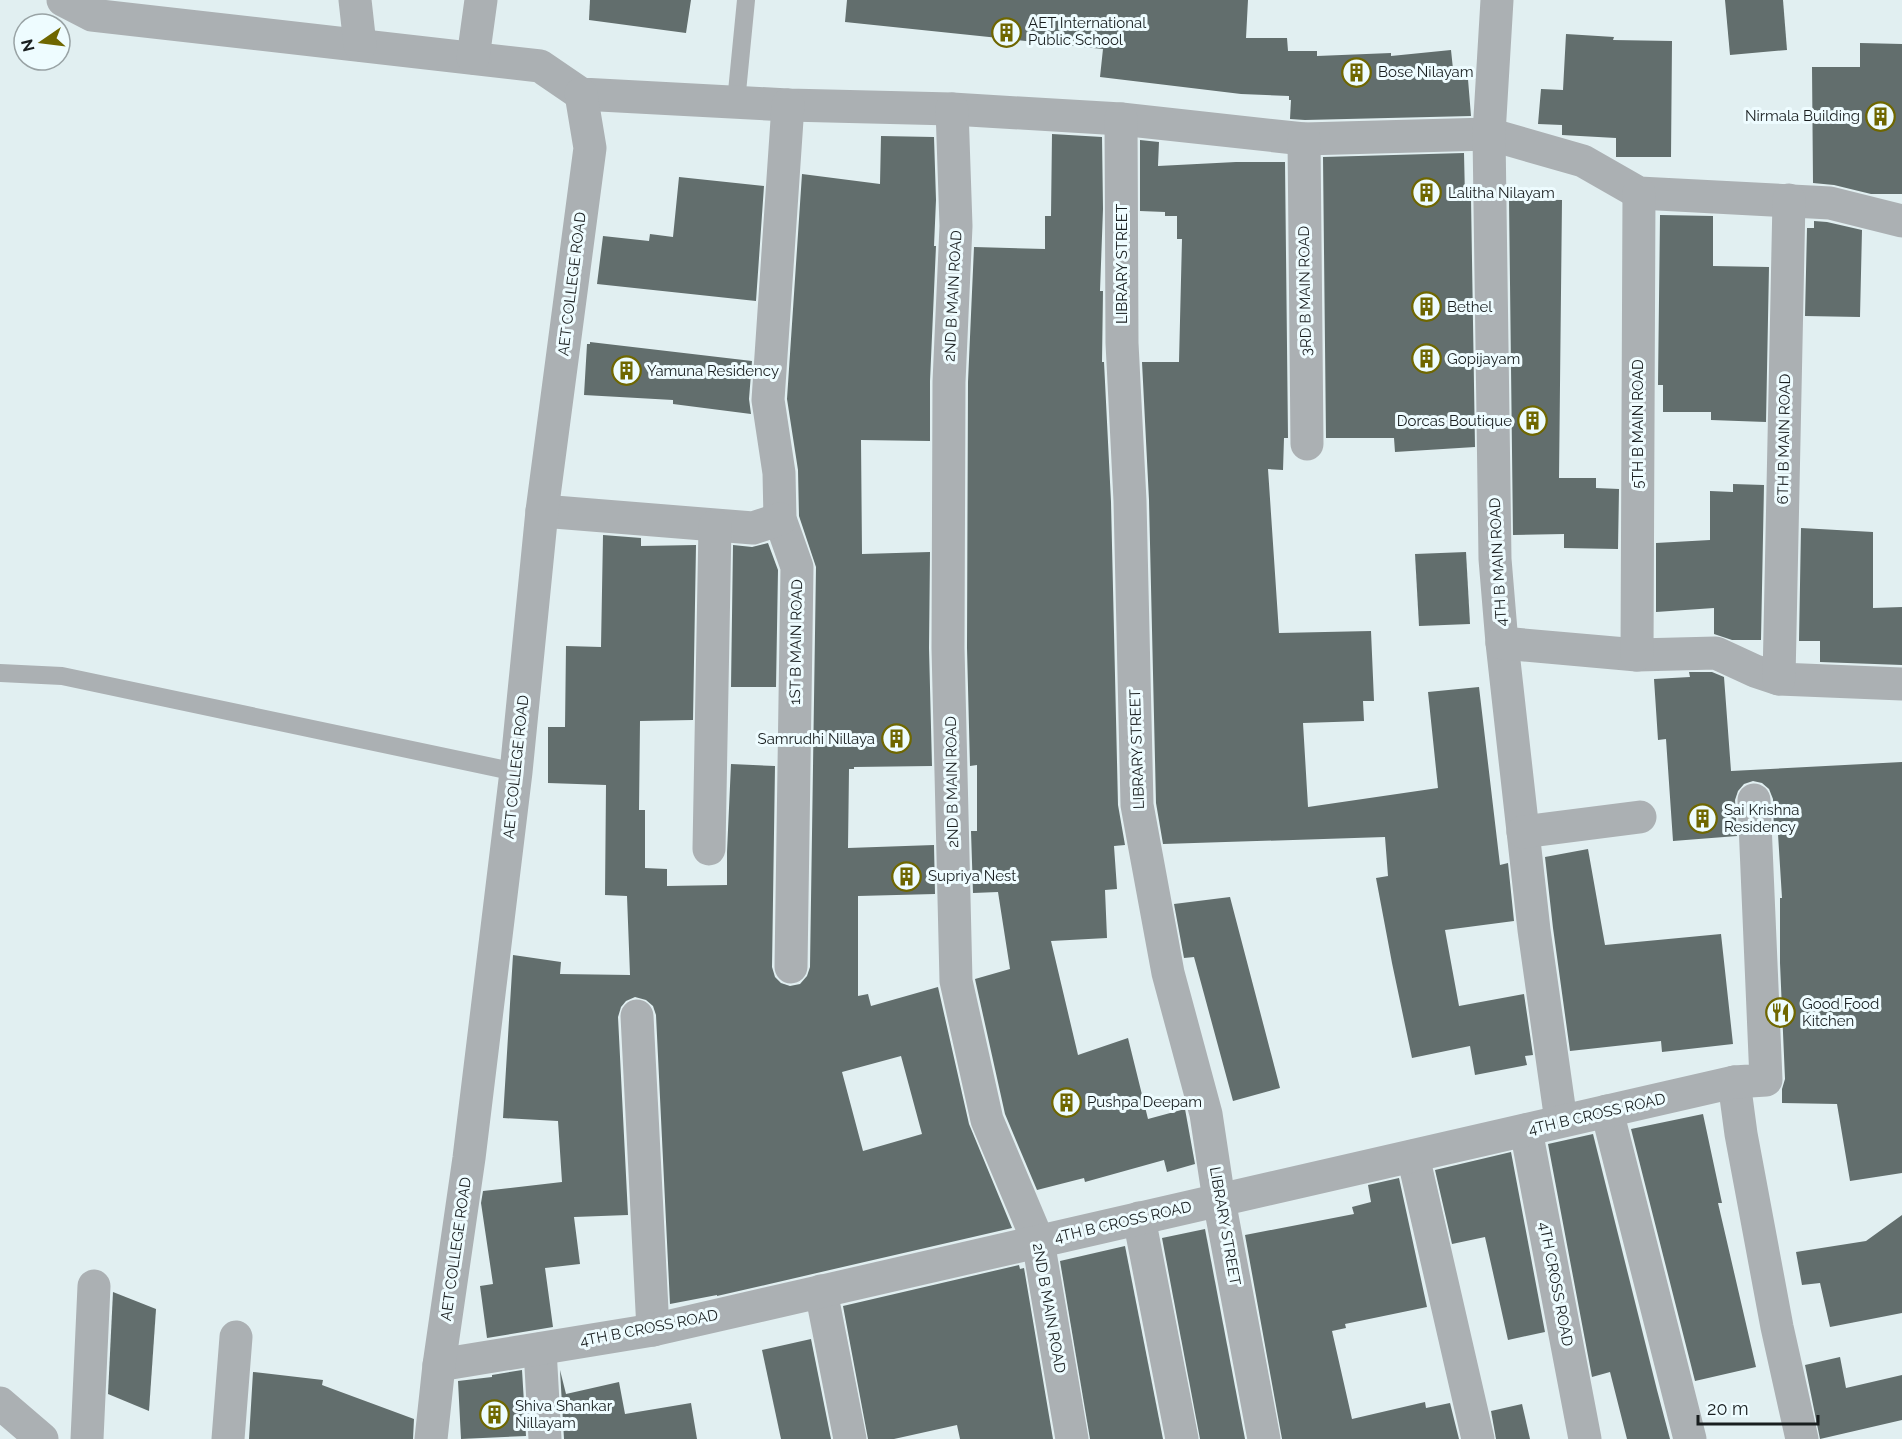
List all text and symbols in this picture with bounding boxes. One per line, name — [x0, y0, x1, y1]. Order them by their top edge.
north arrow — [12, 12, 72, 72]
place label: AET International Public School — [1028, 14, 1147, 49]
building icon: AET International Public School — [991, 16, 1023, 48]
text: N — [17, 37, 39, 54]
building icon: Bose Nilayam — [1341, 56, 1373, 88]
place label: Bose Nilayam — [1378, 63, 1474, 81]
building icon: Nirmala Building — [1865, 100, 1897, 132]
place label: Nirmala Building — [1745, 107, 1860, 125]
building icon: Lalitha Nilayam — [1411, 177, 1443, 209]
place label: Lalitha Nilayam — [1448, 184, 1555, 202]
street label: LIBRARY STREET — [1113, 204, 1131, 324]
street label: AET COLLEGE ROAD — [554, 211, 590, 357]
street label: 3RD B MAIN ROAD — [1295, 226, 1315, 356]
street label: 2ND B MAIN ROAD — [941, 229, 965, 362]
building icon: Bethel — [1410, 291, 1442, 323]
place label: Bethel — [1447, 298, 1493, 316]
building icon: Gopijayam — [1410, 343, 1442, 375]
place label: Gopijayam — [1447, 350, 1520, 368]
building icon: Yamuna Residency — [610, 355, 642, 387]
street label: 5TH B MAIN ROAD — [1629, 359, 1647, 489]
place label: Yamuna Residency — [647, 362, 779, 380]
street label: 6TH B MAIN ROAD — [1774, 373, 1794, 505]
building icon: Dorcas Boutique — [1517, 405, 1549, 437]
place label: Dorcas Boutique — [1397, 412, 1512, 430]
street label: 4TH B MAIN ROAD — [1486, 497, 1510, 627]
street label: 1ST B MAIN ROAD — [786, 579, 806, 705]
street label: LIBRARY STREET — [1126, 689, 1148, 809]
street label: AET COLLEGE ROAD — [499, 694, 533, 840]
street label: 2ND B MAIN ROAD — [942, 716, 962, 848]
building icon: Samrudhi Nillaya — [880, 723, 912, 755]
place label: Samrudhi Nillaya — [758, 730, 875, 748]
place label: Sai Krishna Residency — [1724, 801, 1799, 836]
building icon: Sai Krishna Residency — [1687, 803, 1719, 835]
building icon: Supriya Nest — [891, 860, 923, 892]
place label: Supriya Nest — [928, 867, 1016, 885]
place label: Good Food Kitchen — [1802, 995, 1879, 1030]
restaurant icon: Good Food Kitchen — [1765, 997, 1797, 1029]
building icon: Pushpa Deepam — [1050, 1086, 1082, 1118]
street label: 4TH B CROSS ROAD — [1527, 1089, 1668, 1139]
place label: Pushpa Deepam — [1087, 1093, 1202, 1111]
street label: LIBRARY STREET — [1206, 1165, 1244, 1287]
street label: AET COLLEGE ROAD — [437, 1176, 475, 1322]
street label: 4TH B CROSS ROAD — [1053, 1197, 1194, 1247]
street label: 4TH CROSS ROAD — [1535, 1220, 1577, 1348]
street label: 2ND B MAIN ROAD — [1029, 1242, 1069, 1375]
street label: 4TH B CROSS ROAD — [578, 1306, 720, 1350]
scale bar — [1698, 1388, 1818, 1426]
place label: Shiva Shankar Nillayam — [515, 1397, 613, 1432]
text: 20 m — [1707, 1398, 1749, 1419]
building icon: Shiva Shankar Nillayam — [478, 1399, 510, 1431]

